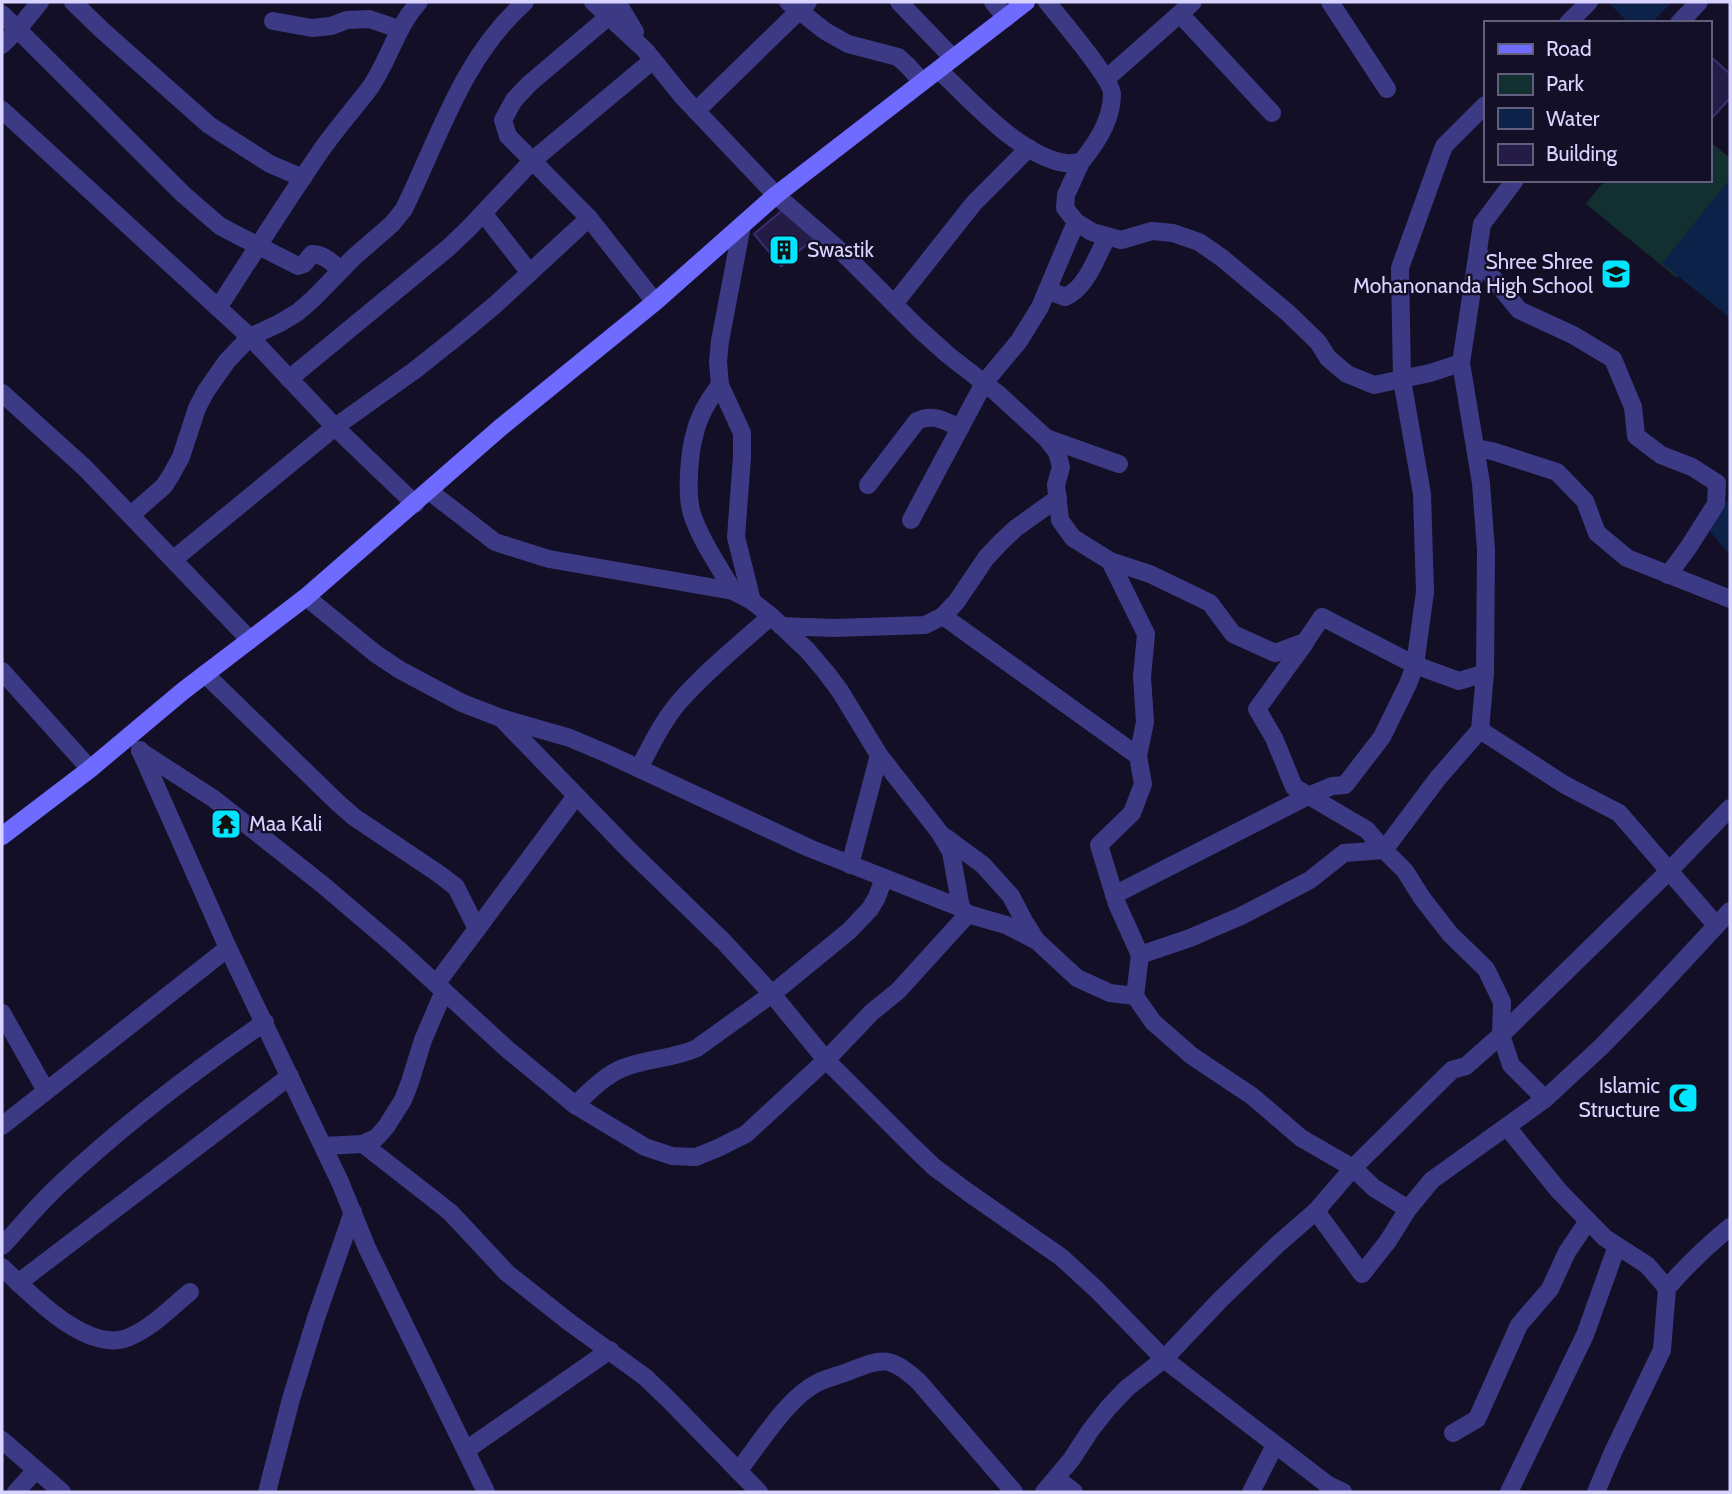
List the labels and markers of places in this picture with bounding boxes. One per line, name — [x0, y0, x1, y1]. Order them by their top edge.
building icon: Swastik — [767, 233, 801, 267]
place label: Swastik — [807, 237, 874, 262]
place label: Shree Shree Mohanonanda High School — [1353, 249, 1593, 298]
school or university icon: Shree Shree Mohanonanda High School — [1599, 257, 1633, 291]
temple icon: Maa Kali — [209, 807, 243, 841]
place label: Maa Kali — [249, 811, 322, 836]
place label: Islamic Structure — [1579, 1073, 1660, 1122]
mosque icon: Islamic Structure — [1666, 1081, 1700, 1115]

